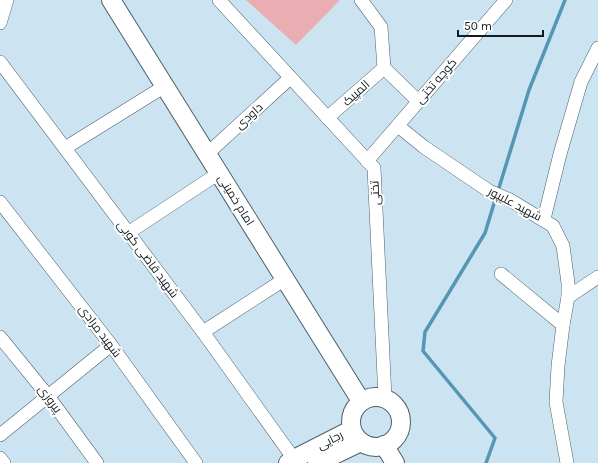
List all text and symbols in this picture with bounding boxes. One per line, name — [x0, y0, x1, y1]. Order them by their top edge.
scale bar — [458, 12, 543, 38]
text: 50 m — [464, 19, 492, 33]
street label: کوچه تختی — [413, 55, 461, 108]
street label: المپیک — [340, 77, 373, 109]
street label: داودی — [232, 100, 266, 132]
street label: امام خمینی — [214, 172, 257, 229]
street label: تختی — [367, 180, 383, 206]
street label: شهید علیپور — [484, 184, 544, 225]
street label: شهید قاضی کوبی — [114, 218, 182, 300]
street label: شهید مرادی — [76, 302, 124, 360]
street label: پیروزی — [34, 382, 65, 417]
street label: رجایی — [315, 428, 345, 452]

